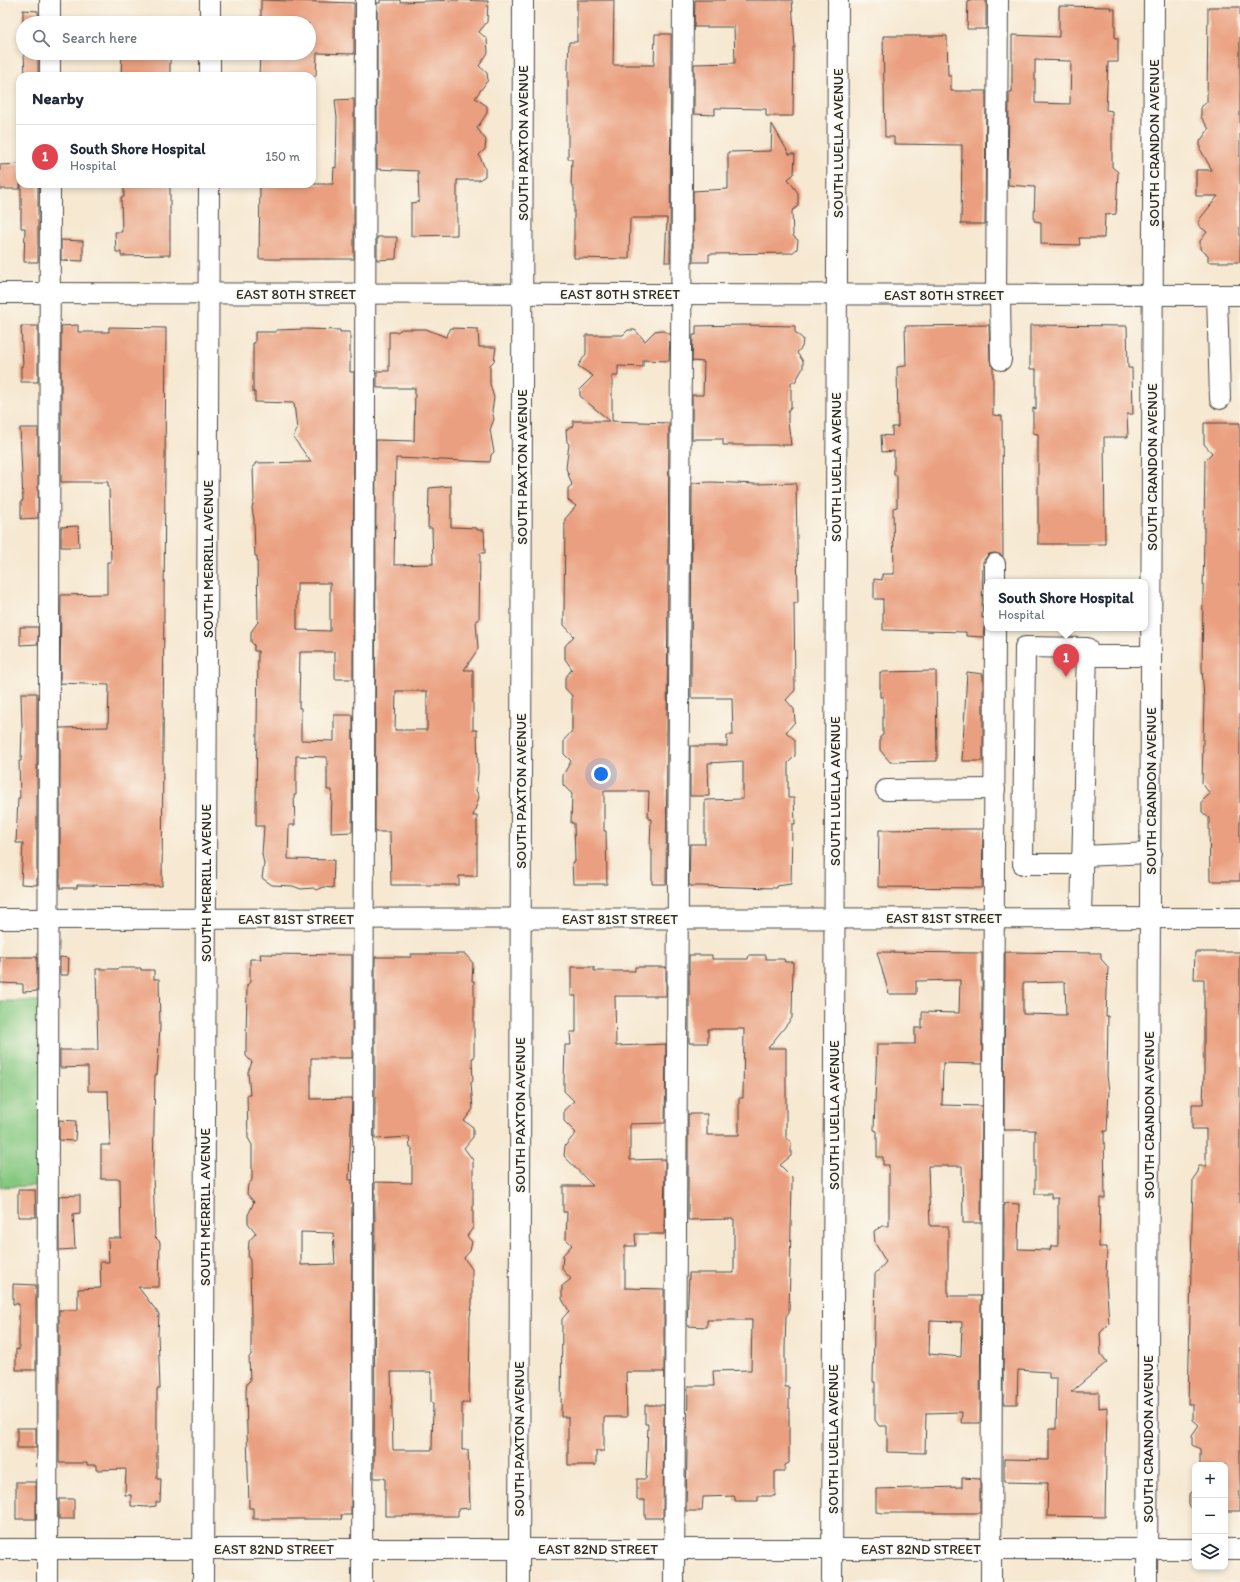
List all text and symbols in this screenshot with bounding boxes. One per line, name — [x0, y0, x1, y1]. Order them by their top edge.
search box — [16, 16, 316, 60]
icon: search — [30, 27, 52, 49]
text: Search here — [62, 29, 137, 47]
street label: SOUTH CRANDON AVENUE — [1146, 59, 1163, 227]
street label: SOUTH PAXTON AVENUE — [515, 65, 532, 221]
street label: SOUTH LUELLA AVENUE — [830, 68, 847, 218]
text: Nearby — [32, 88, 84, 108]
text: South Shore Hospital — [70, 140, 206, 158]
text: 1 — [42, 149, 48, 164]
text: 150 m — [265, 149, 300, 164]
text: Hospital — [70, 158, 117, 173]
street label: EAST 80TH STREET — [236, 286, 356, 303]
street label: EAST 80TH STREET — [560, 286, 680, 303]
street label: EAST 80TH STREET — [884, 287, 1004, 304]
street label: SOUTH CRANDON AVENUE — [1144, 383, 1161, 551]
street label: SOUTH PAXTON AVENUE — [514, 389, 531, 545]
street label: SOUTH LUELLA AVENUE — [828, 392, 845, 542]
street label: SOUTH MERRILL AVENUE — [200, 480, 217, 638]
popup — [984, 579, 1148, 631]
text: South Shore Hospital — [998, 589, 1134, 607]
text: Hospital — [998, 607, 1045, 622]
pin: 1 — [1053, 644, 1079, 677]
street label: SOUTH CRANDON AVENUE — [1143, 707, 1160, 875]
street label: SOUTH PAXTON AVENUE — [513, 713, 530, 869]
street label: SOUTH LUELLA AVENUE — [827, 716, 844, 866]
your location — [591, 764, 611, 784]
street label: SOUTH MERRILL AVENUE — [198, 804, 215, 962]
street label: EAST 81ST STREET — [886, 910, 1002, 927]
street label: EAST 81ST STREET — [238, 911, 354, 928]
street label: EAST 81ST STREET — [562, 911, 678, 928]
street label: SOUTH CRANDON AVENUE — [1141, 1031, 1158, 1199]
street label: SOUTH PAXTON AVENUE — [512, 1037, 529, 1193]
street label: SOUTH LUELLA AVENUE — [826, 1040, 843, 1190]
street label: SOUTH MERRILL AVENUE — [197, 1128, 214, 1286]
street label: SOUTH CRANDON AVENUE — [1140, 1355, 1157, 1523]
street label: SOUTH PAXTON AVENUE — [511, 1361, 528, 1517]
street label: SOUTH LUELLA AVENUE — [825, 1364, 842, 1514]
map controls — [1192, 1462, 1228, 1570]
button: + — [1192, 1462, 1228, 1498]
button: − — [1192, 1498, 1228, 1534]
button: layers — [1192, 1534, 1228, 1570]
street label: EAST 82ND STREET — [214, 1541, 334, 1558]
street label: EAST 82ND STREET — [538, 1541, 658, 1558]
street label: EAST 82ND STREET — [861, 1541, 981, 1558]

